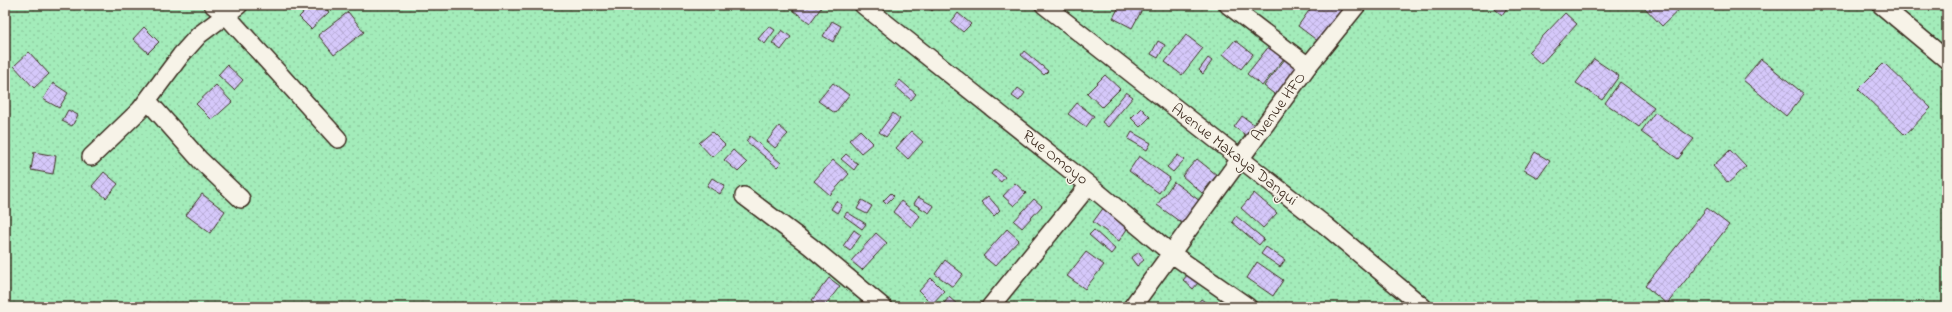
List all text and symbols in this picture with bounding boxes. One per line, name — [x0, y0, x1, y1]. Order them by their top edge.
street label: Avenue HFO — [1246, 67, 1312, 147]
street label: Avenue Makaya Dangui — [1166, 98, 1302, 212]
street label: Rue Omoyo — [1017, 125, 1093, 191]

